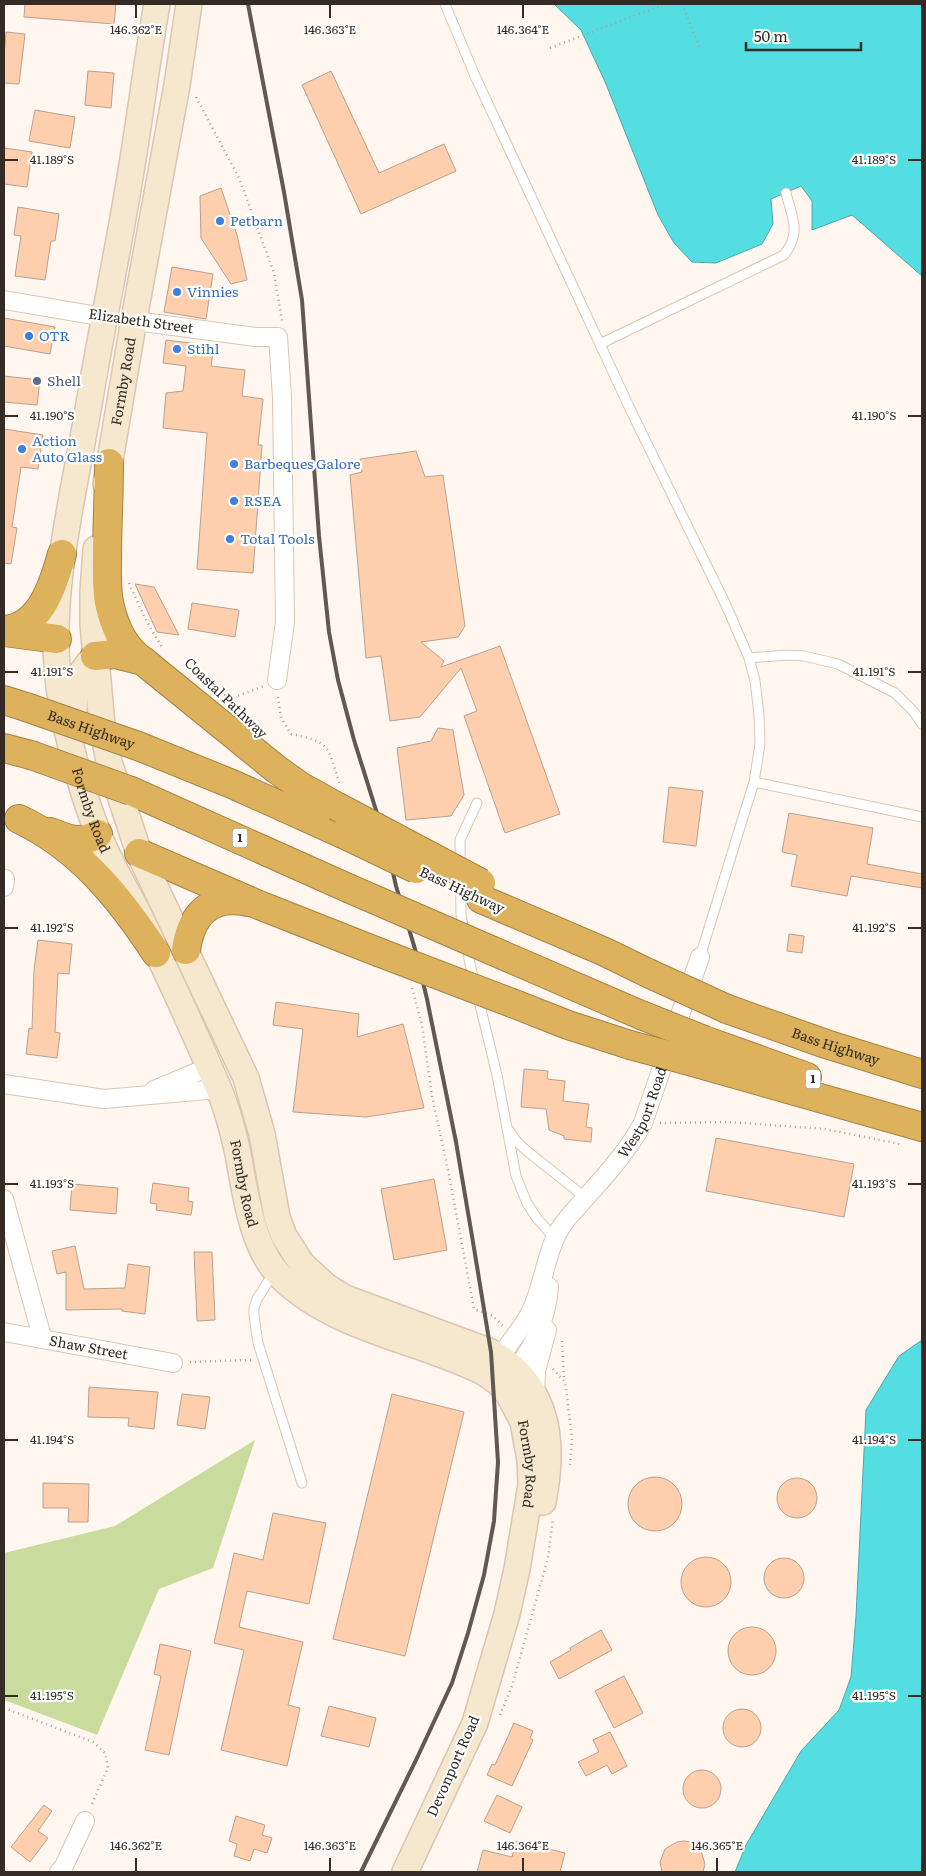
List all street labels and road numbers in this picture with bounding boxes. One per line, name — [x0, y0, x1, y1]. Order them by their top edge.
street label: Elizabeth Street — [88, 303, 195, 337]
street label: Formby Road — [105, 335, 140, 427]
street label: Coastal Pathway — [181, 652, 273, 743]
street label: Bass Highway — [45, 704, 139, 754]
street label: Formby Road — [68, 765, 116, 856]
road number: 1 — [232, 828, 248, 848]
street label: Bass Highway — [417, 861, 509, 918]
street label: Bass Highway — [789, 1022, 883, 1070]
street label: Westport Road — [612, 1063, 671, 1161]
road number: 1 — [806, 1070, 820, 1088]
street label: Formby Road — [226, 1137, 264, 1230]
street label: Shaw Street — [48, 1330, 130, 1364]
street label: Formby Road — [514, 1418, 542, 1510]
street label: Devonport Road — [421, 1712, 483, 1819]

